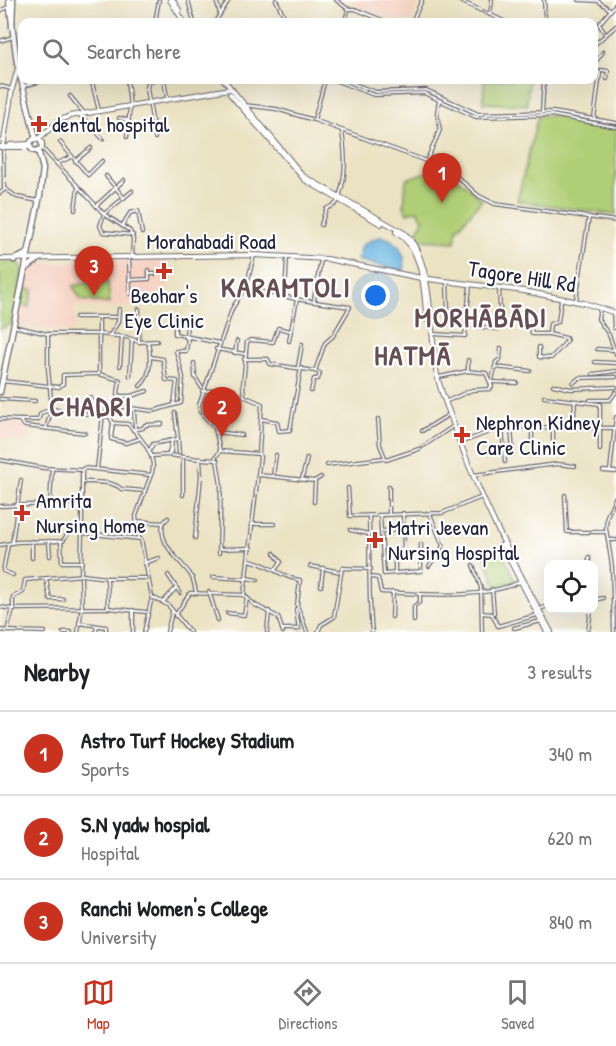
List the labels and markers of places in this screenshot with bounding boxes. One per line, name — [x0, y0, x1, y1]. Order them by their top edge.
place label: dental hospital — [52, 109, 169, 139]
marker: dental hospital — [30, 115, 48, 133]
pin: 1 — [422, 154, 462, 203]
pin: 3 — [74, 246, 113, 296]
marker: Beohar's Eye Clinic — [155, 262, 173, 280]
place label: Beohar's Eye Clinic — [124, 280, 204, 335]
pin: 2 — [202, 388, 242, 437]
place label: Nephron Kidney Care Clinic — [476, 407, 600, 462]
marker: Nephron Kidney Care Clinic — [453, 426, 471, 444]
place label: Amrita Nursing Home — [36, 485, 146, 540]
marker: Amrita Nursing Home — [13, 504, 31, 522]
place label: Matri Jeevan Nursing Hospital — [388, 512, 519, 567]
marker: Matri Jeevan Nursing Hospital — [366, 531, 384, 549]

